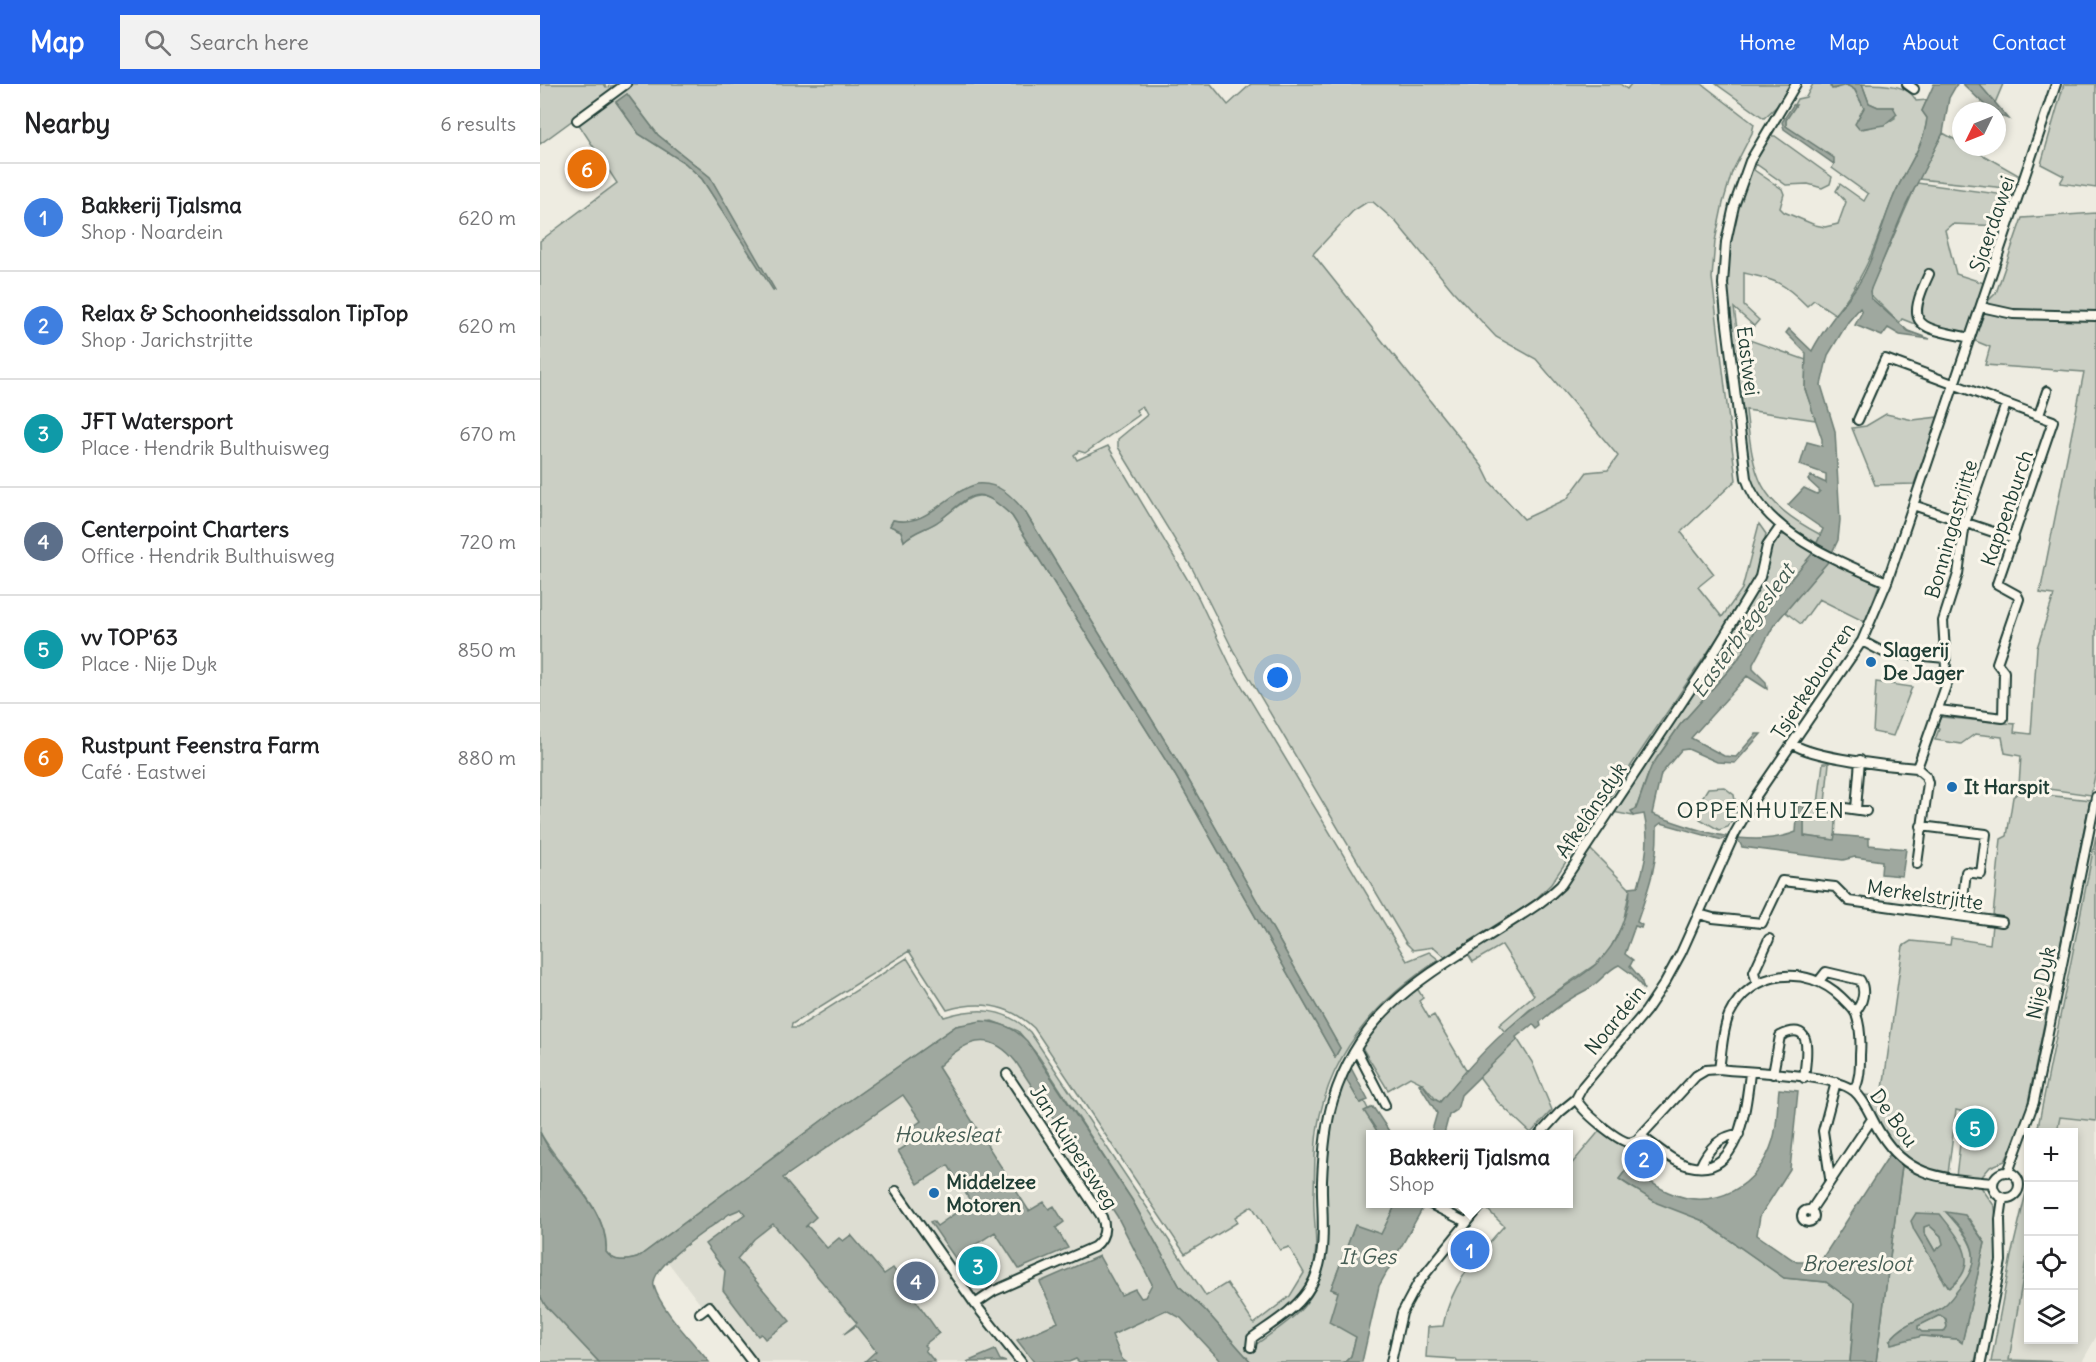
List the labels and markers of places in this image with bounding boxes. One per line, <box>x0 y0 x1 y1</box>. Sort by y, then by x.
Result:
pin: 6 <box>568 146 606 191</box>
place label: Slagerij De Jager <box>1883 637 1965 685</box>
marker: Slagerij De Jager <box>1864 655 1878 669</box>
place label: It Harspit <box>1964 774 2050 799</box>
marker: It Harspit <box>1945 780 1959 794</box>
pin: 5 <box>1956 1106 1994 1150</box>
pin: 2 <box>1624 1136 1664 1182</box>
place label: Middelzee Motoren <box>946 1169 1036 1217</box>
marker: Middelzee Motoren <box>927 1186 941 1200</box>
pin: 1 <box>1450 1228 1490 1272</box>
pin: 3 <box>958 1244 998 1288</box>
pin: 4 <box>896 1258 935 1304</box>

